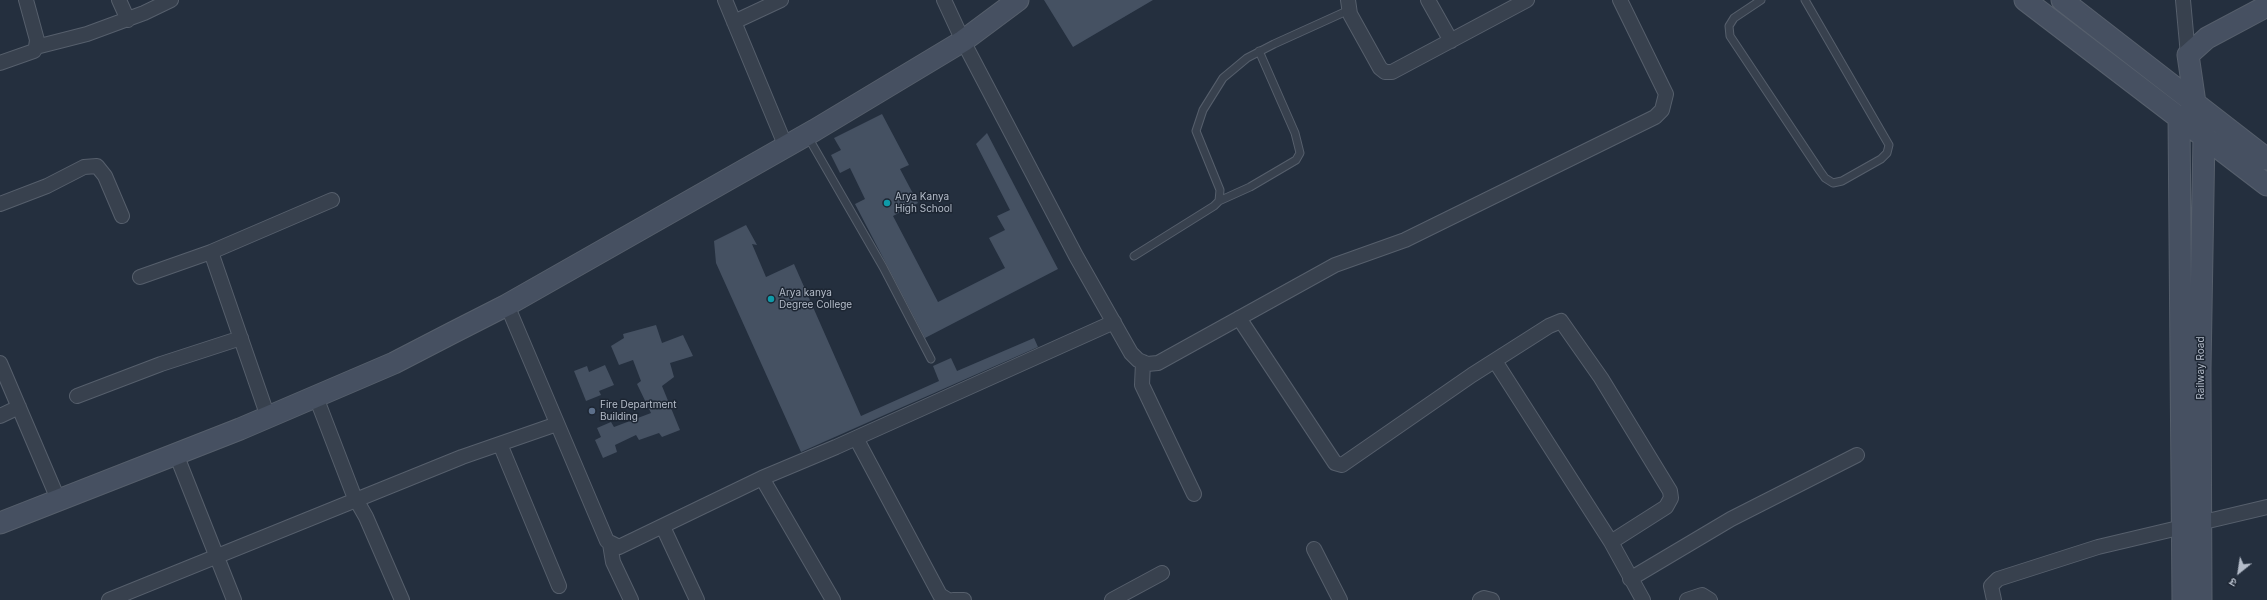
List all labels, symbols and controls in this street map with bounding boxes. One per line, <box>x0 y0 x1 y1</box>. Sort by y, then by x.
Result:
place label: Arya Kanya High School <box>895 191 952 214</box>
marker: Arya Kanya High School <box>882 198 892 208</box>
place label: Arya kanya Degree College <box>779 287 852 310</box>
marker: Arya kanya Degree College <box>766 294 776 304</box>
street label: Railway Road <box>2195 336 2207 400</box>
place label: Fire Department Building <box>600 399 676 422</box>
marker: Fire Department Building <box>587 406 597 416</box>
north arrow <box>2219 552 2259 592</box>
text: उ <box>2227 575 2239 590</box>

